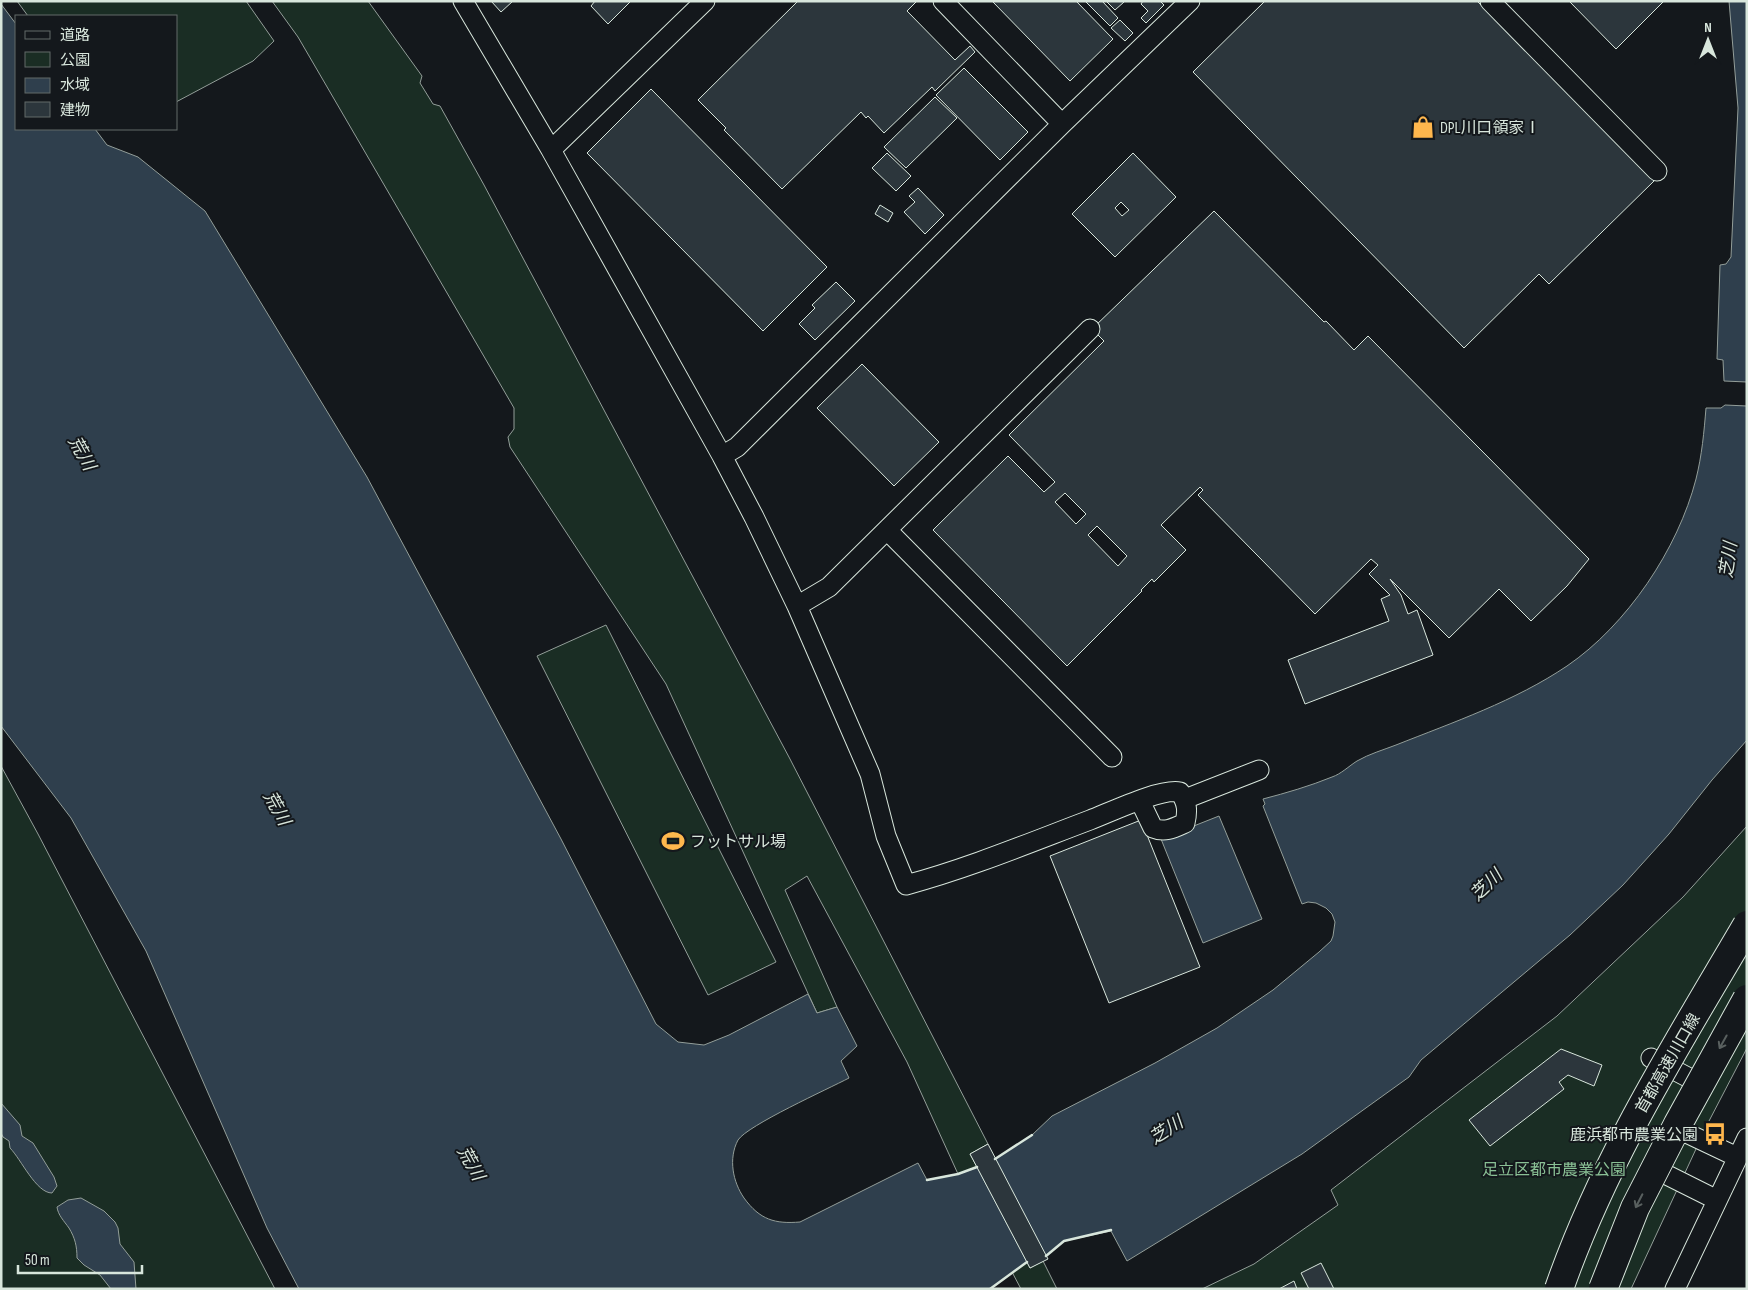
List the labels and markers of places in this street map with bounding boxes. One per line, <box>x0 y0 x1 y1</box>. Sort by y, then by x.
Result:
shop icon: DPL川口領家Ⅰ <box>1410 114 1436 140</box>
place label: DPL川口領家Ⅰ <box>1440 119 1541 138</box>
sports icon: フットサル場 <box>660 828 686 854</box>
place label: フットサル場 <box>690 833 786 852</box>
bus stop icon: 鹿浜都市農業公園 <box>1702 1121 1728 1147</box>
place label: 鹿浜都市農業公園 <box>1570 1126 1698 1145</box>

